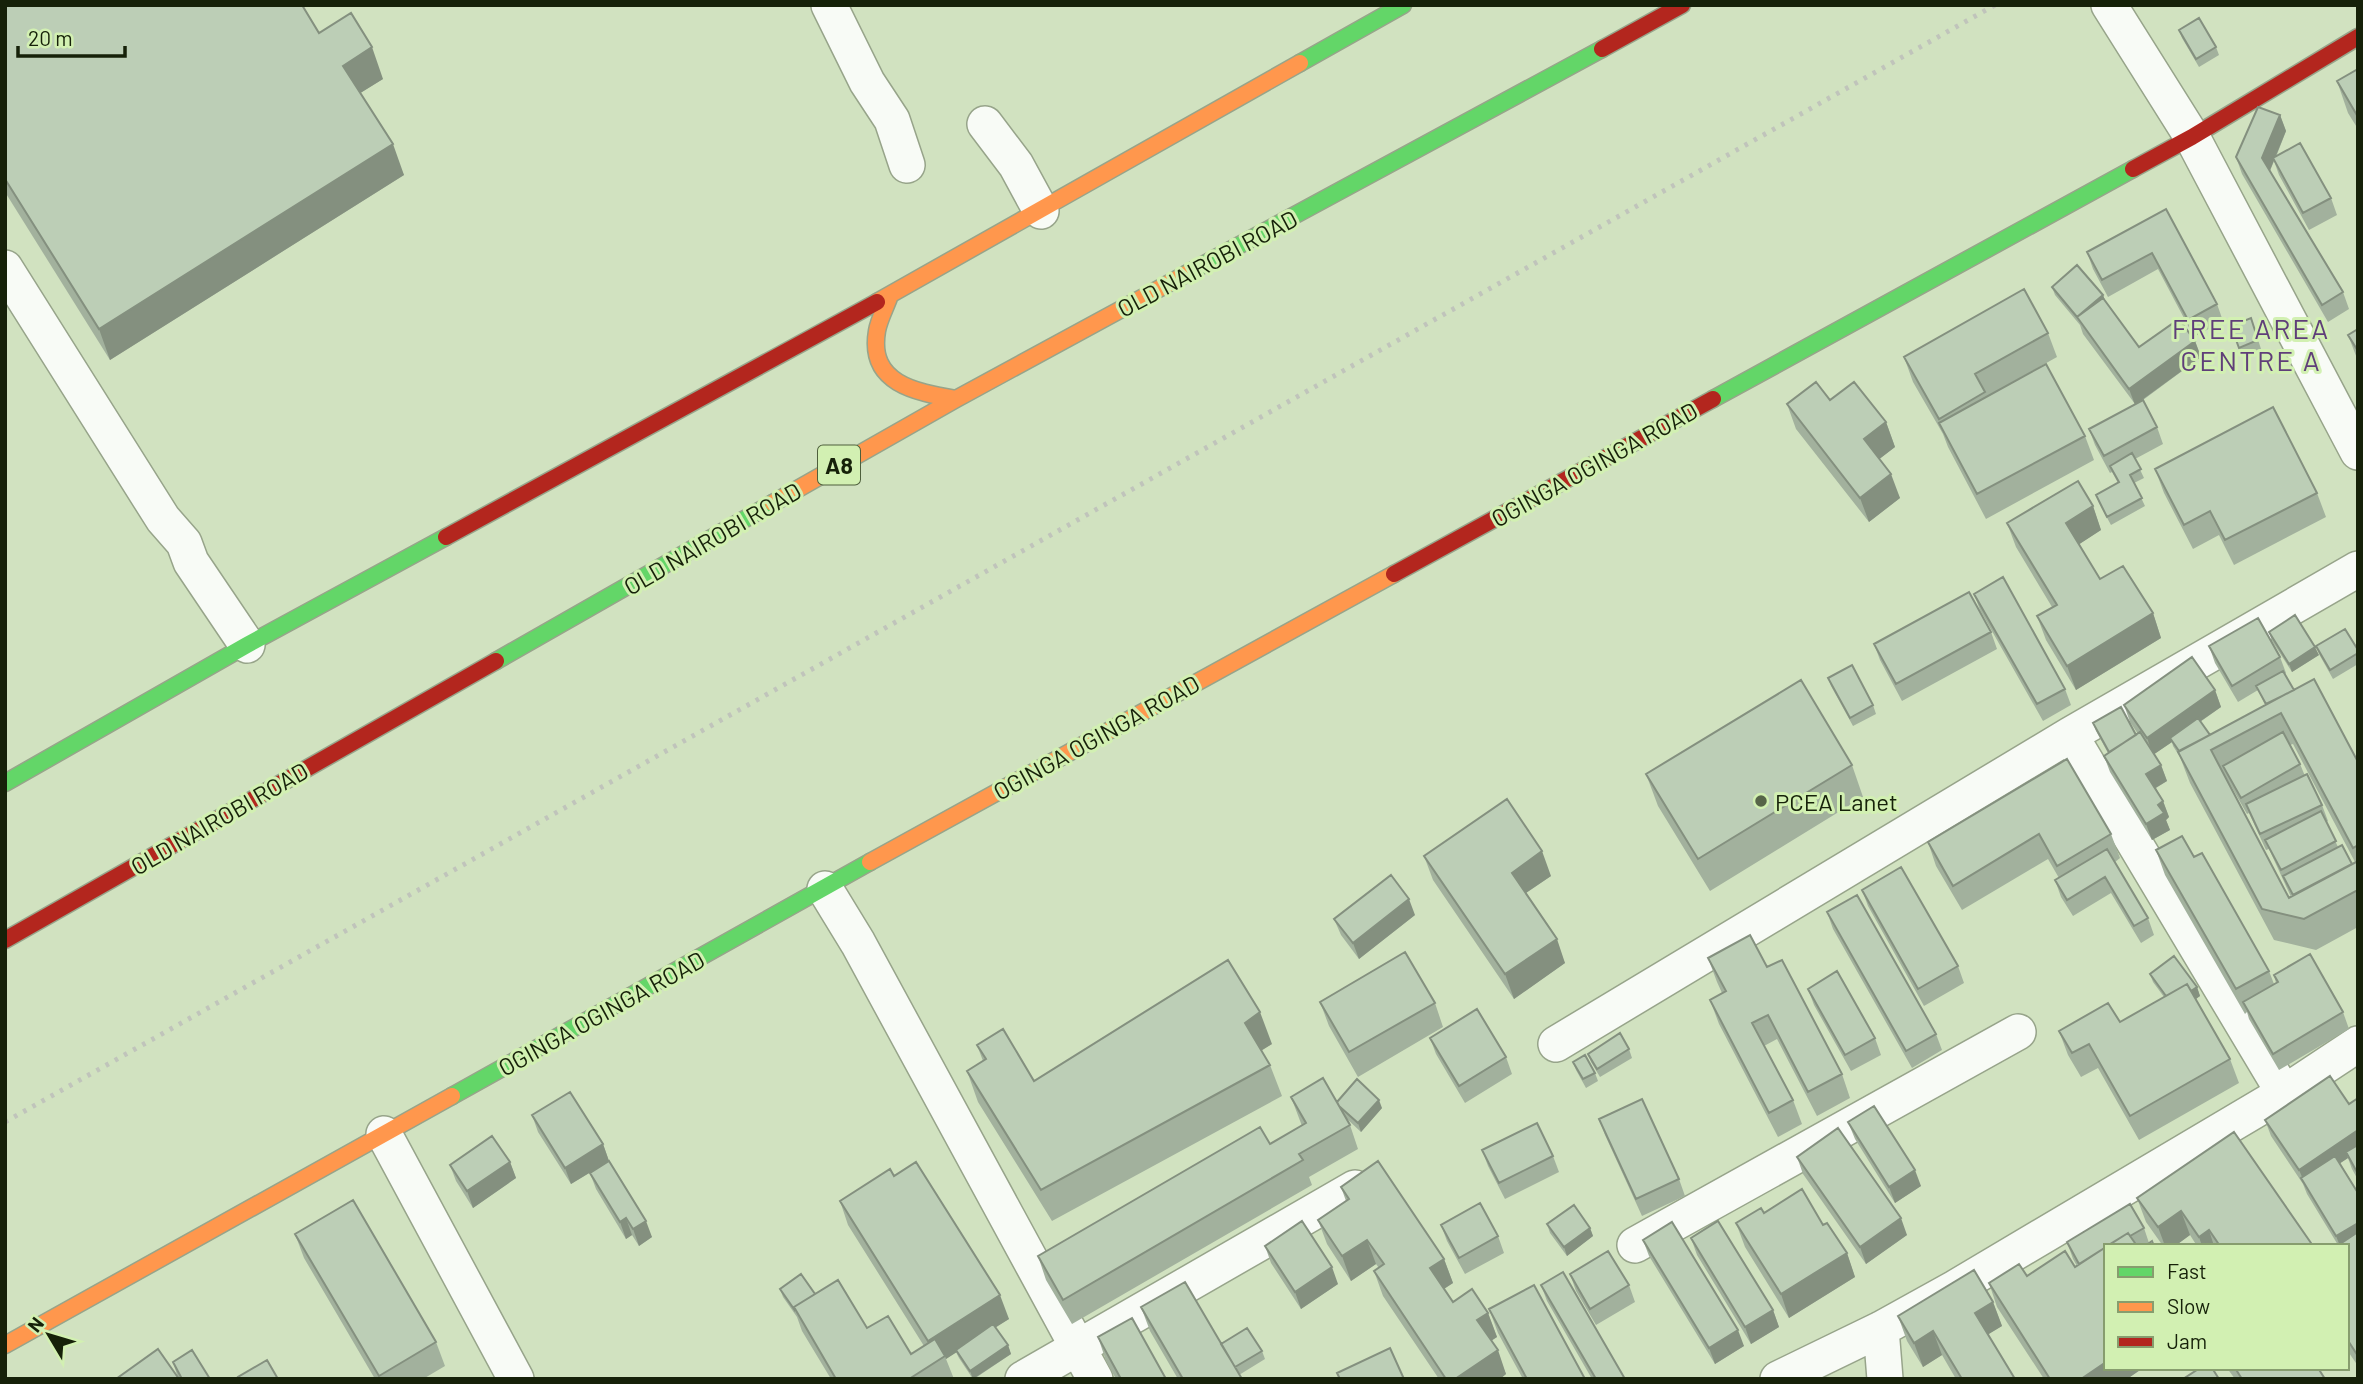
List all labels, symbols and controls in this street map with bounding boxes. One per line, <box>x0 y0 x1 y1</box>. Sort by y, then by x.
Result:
scale bar <box>18 14 124 58</box>
text: 20 m <box>28 25 73 50</box>
street label: OLD NAIROBI ROAD <box>1112 203 1302 323</box>
district label: FREE AREA CENTRE A <box>2172 311 2330 377</box>
street label: OGINGA OGINGA ROAD <box>1486 395 1702 533</box>
road number: A8 <box>818 446 860 485</box>
street label: OLD NAIROBI ROAD <box>618 475 806 601</box>
street label: OGINGA OGINGA ROAD <box>988 668 1204 806</box>
street label: OLD NAIROBI ROAD <box>125 755 313 881</box>
place label: PCEA Lanet <box>1775 787 1898 816</box>
marker: PCEA Lanet <box>1753 793 1769 809</box>
street label: OGINGA OGINGA ROAD <box>493 944 709 1082</box>
legend <box>2104 1244 2349 1370</box>
text: Fast <box>2167 1258 2207 1283</box>
text: Slow <box>2167 1293 2210 1318</box>
north arrow <box>14 1300 84 1370</box>
text: N <box>22 1312 48 1336</box>
text: Jam <box>2167 1328 2207 1353</box>

